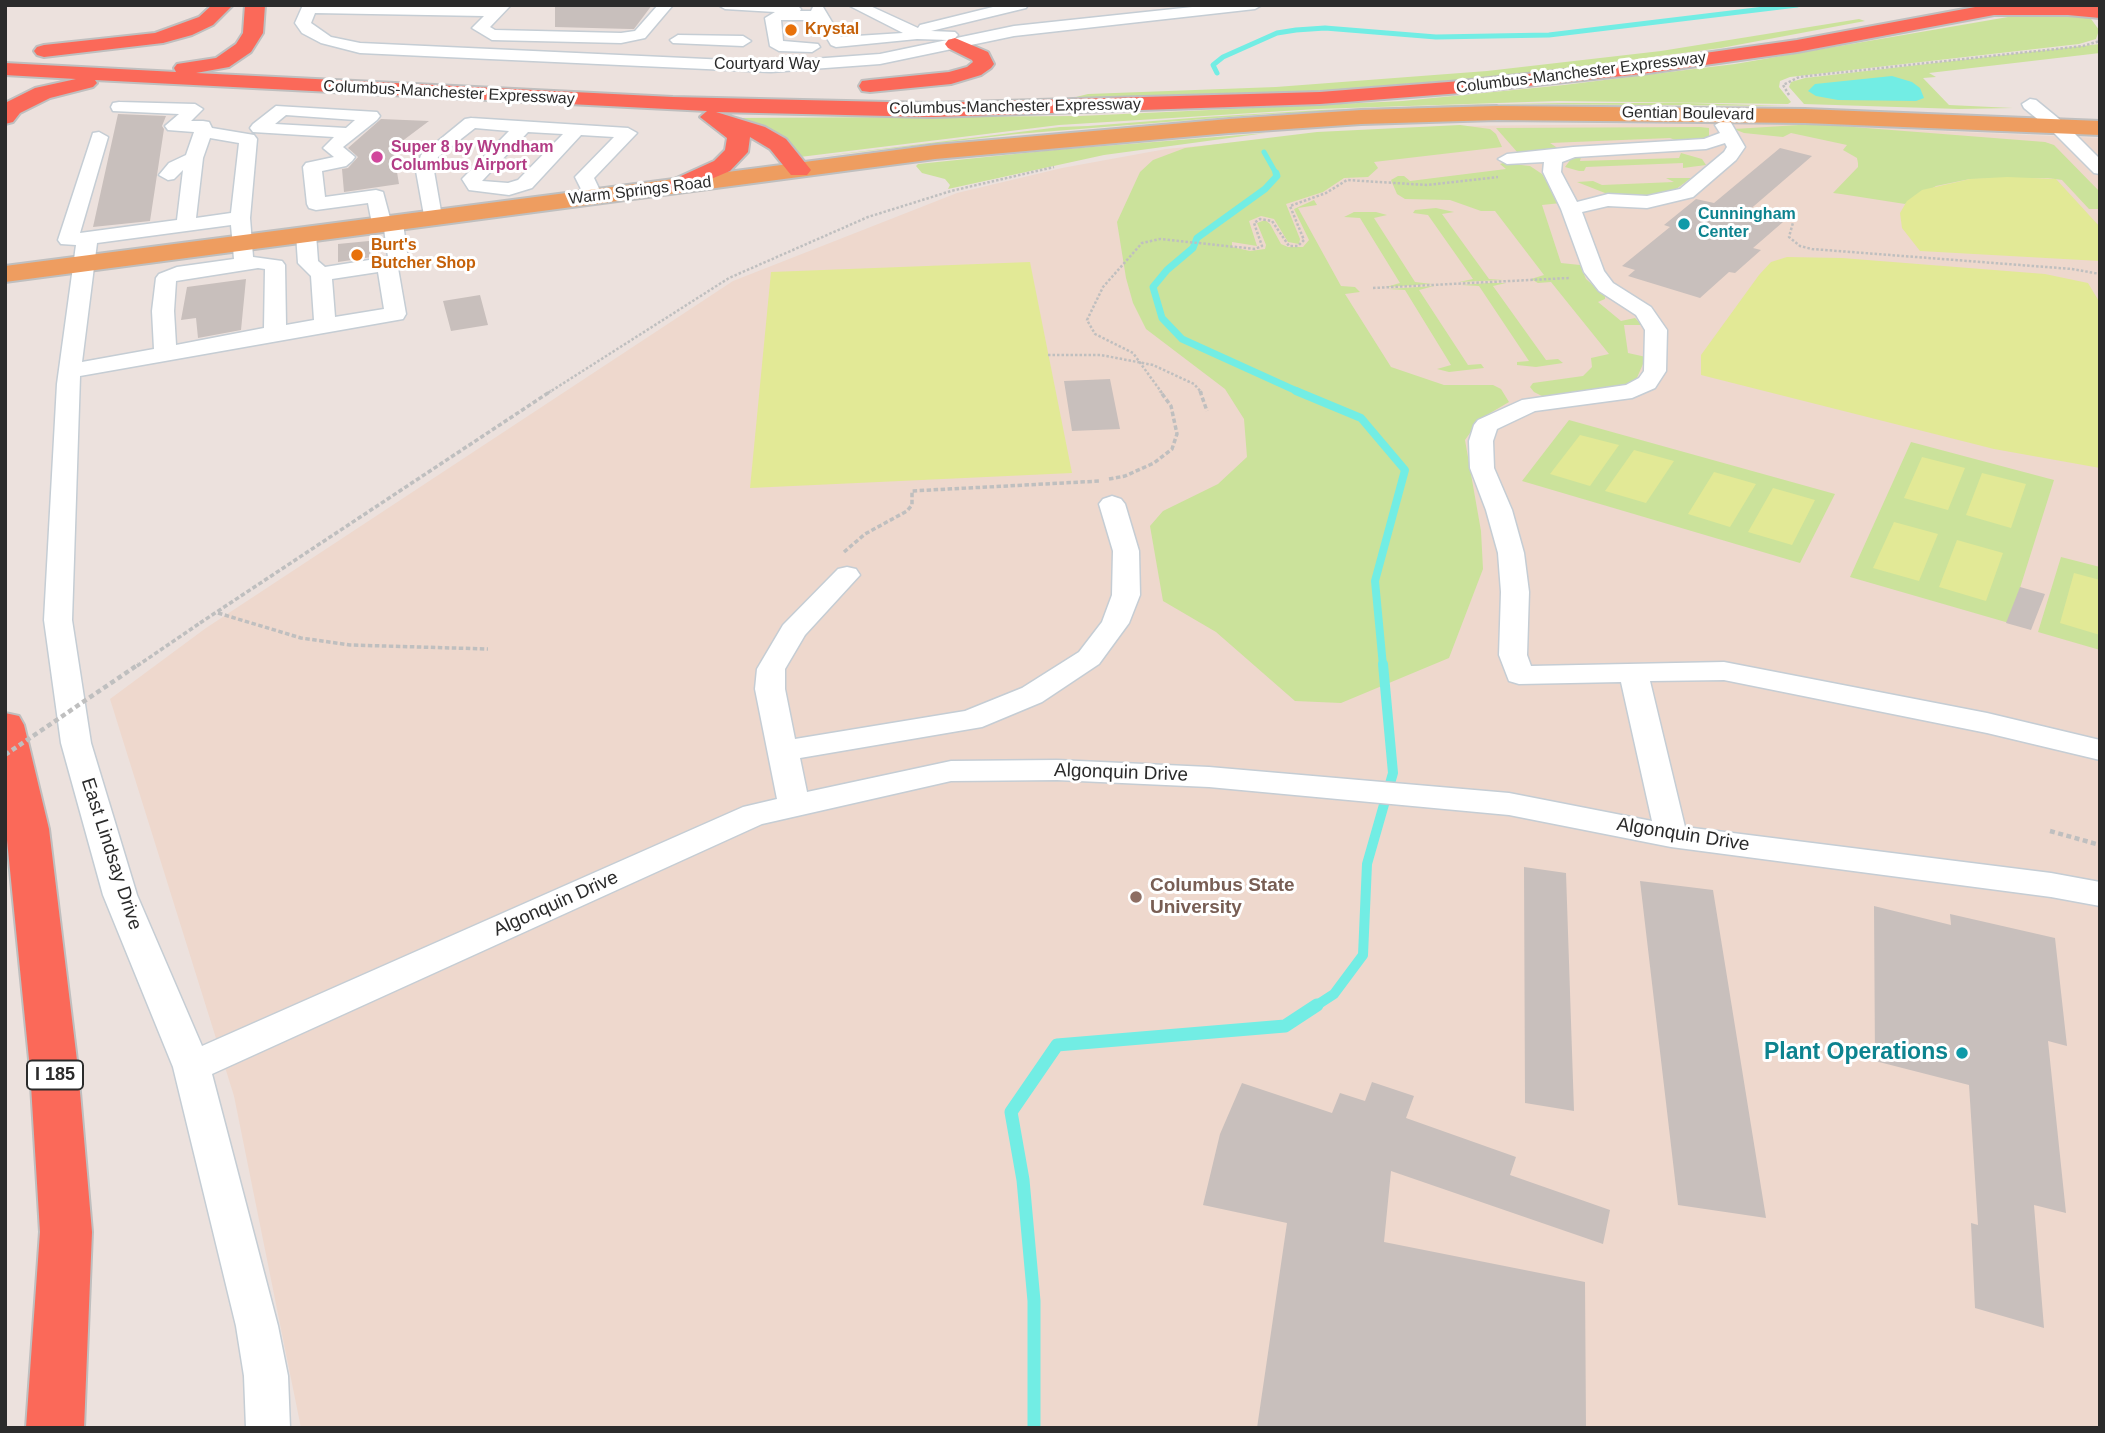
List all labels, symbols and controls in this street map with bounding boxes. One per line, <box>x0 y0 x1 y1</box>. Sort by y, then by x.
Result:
place label: Krystal <box>805 20 859 40</box>
marker: Krystal <box>783 22 799 38</box>
street label: Columbus-Manchester Expressway <box>1455 48 1707 98</box>
street label: Courtyard Way <box>714 55 820 75</box>
street label: Columbus-Manchester Expressway <box>323 77 575 109</box>
street label: Columbus-Manchester Expressway <box>889 95 1141 119</box>
street label: Gentian Boulevard <box>1622 103 1754 125</box>
place label: Super 8 by Wyndham Columbus Airport <box>391 138 553 176</box>
marker: Super 8 by Wyndham Columbus Airport <box>369 149 385 165</box>
street label: Warm Springs Road <box>568 173 712 209</box>
place label: Cunningham Center <box>1698 205 1796 243</box>
marker: Cunningham Center <box>1676 216 1692 232</box>
place label: Burt's Butcher Shop <box>371 236 476 274</box>
marker: Burt's Butcher Shop <box>349 247 365 263</box>
street label: Algonquin Drive <box>1054 759 1188 787</box>
street label: East Lindsay Drive <box>76 775 146 933</box>
street label: Algonquin Drive <box>1615 813 1751 857</box>
street label: Algonquin Drive <box>490 866 622 942</box>
place label: Columbus State University <box>1150 875 1295 919</box>
marker: Columbus State University <box>1128 889 1144 905</box>
place label: Plant Operations <box>1764 1039 1948 1067</box>
marker: Plant Operations <box>1954 1045 1970 1061</box>
road number: I 185 <box>27 1060 83 1090</box>

